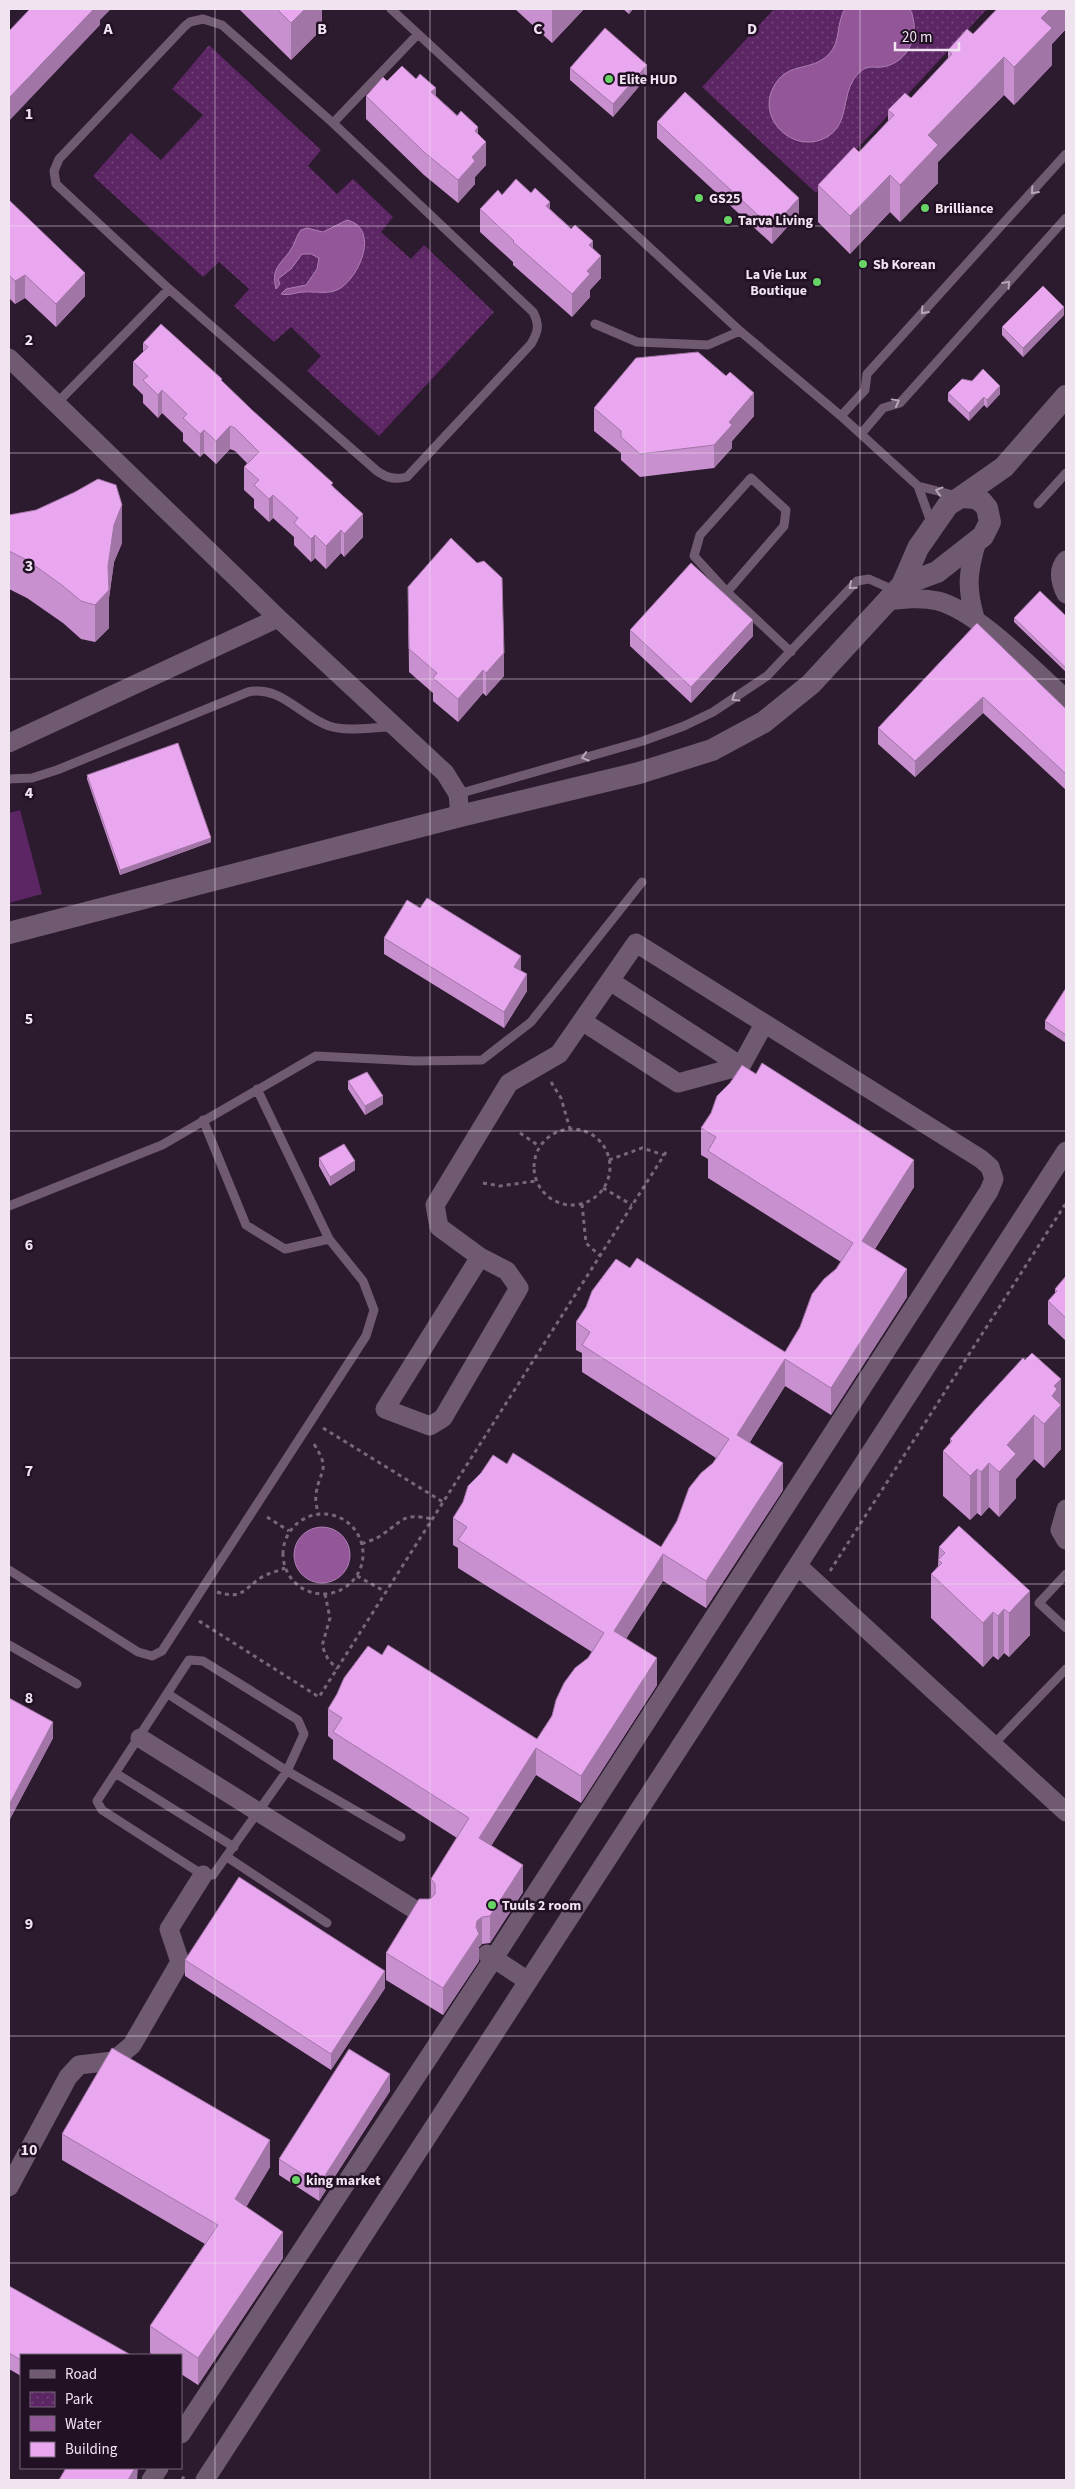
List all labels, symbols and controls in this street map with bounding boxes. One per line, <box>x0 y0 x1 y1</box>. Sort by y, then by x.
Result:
text: A <box>102 18 113 40</box>
text: B <box>317 18 327 40</box>
text: C <box>533 18 543 40</box>
text: D <box>747 18 757 40</box>
scale bar <box>895 20 959 52</box>
text: 20 m <box>902 27 932 48</box>
place label: Elite HUD <box>619 70 677 90</box>
marker: Elite HUD <box>603 73 615 85</box>
text: 1 <box>25 103 33 125</box>
one-way arrow <box>1030 185 1039 194</box>
place label: GS25 <box>709 189 741 209</box>
marker: GS25 <box>693 192 705 204</box>
place label: Brilliance <box>935 199 994 219</box>
marker: Brilliance <box>919 202 931 214</box>
place label: Tarva Living <box>738 211 813 231</box>
marker: Tarva Living <box>722 214 734 226</box>
place label: Sb Korean <box>873 255 936 275</box>
marker: Sb Korean <box>857 258 869 270</box>
place label: La Vie Lux Boutique <box>746 265 807 301</box>
marker: La Vie Lux Boutique <box>811 276 823 288</box>
one-way arrow <box>1001 281 1010 290</box>
one-way arrow <box>921 305 930 314</box>
text: 2 <box>25 329 33 351</box>
one-way arrow <box>891 398 900 408</box>
one-way arrow <box>935 486 944 497</box>
text: 3 <box>25 555 33 577</box>
one-way arrow <box>849 581 858 590</box>
one-way arrow <box>732 692 741 701</box>
one-way arrow <box>581 752 589 762</box>
text: 4 <box>25 782 34 804</box>
text: 5 <box>25 1008 33 1030</box>
text: 6 <box>25 1234 33 1256</box>
text: 7 <box>25 1460 33 1482</box>
text: 8 <box>25 1687 33 1709</box>
place label: Tuuls 2 room <box>502 1896 581 1916</box>
marker: Tuuls 2 room <box>486 1899 498 1911</box>
text: 9 <box>25 1913 33 1935</box>
text: 10 <box>21 2139 37 2161</box>
place label: king market <box>306 2171 381 2191</box>
marker: king market <box>290 2174 302 2186</box>
legend <box>20 2354 182 2469</box>
text: Road <box>65 2364 97 2385</box>
text: Park <box>65 2389 94 2410</box>
text: Water <box>65 2414 102 2435</box>
text: Building <box>65 2439 118 2460</box>

